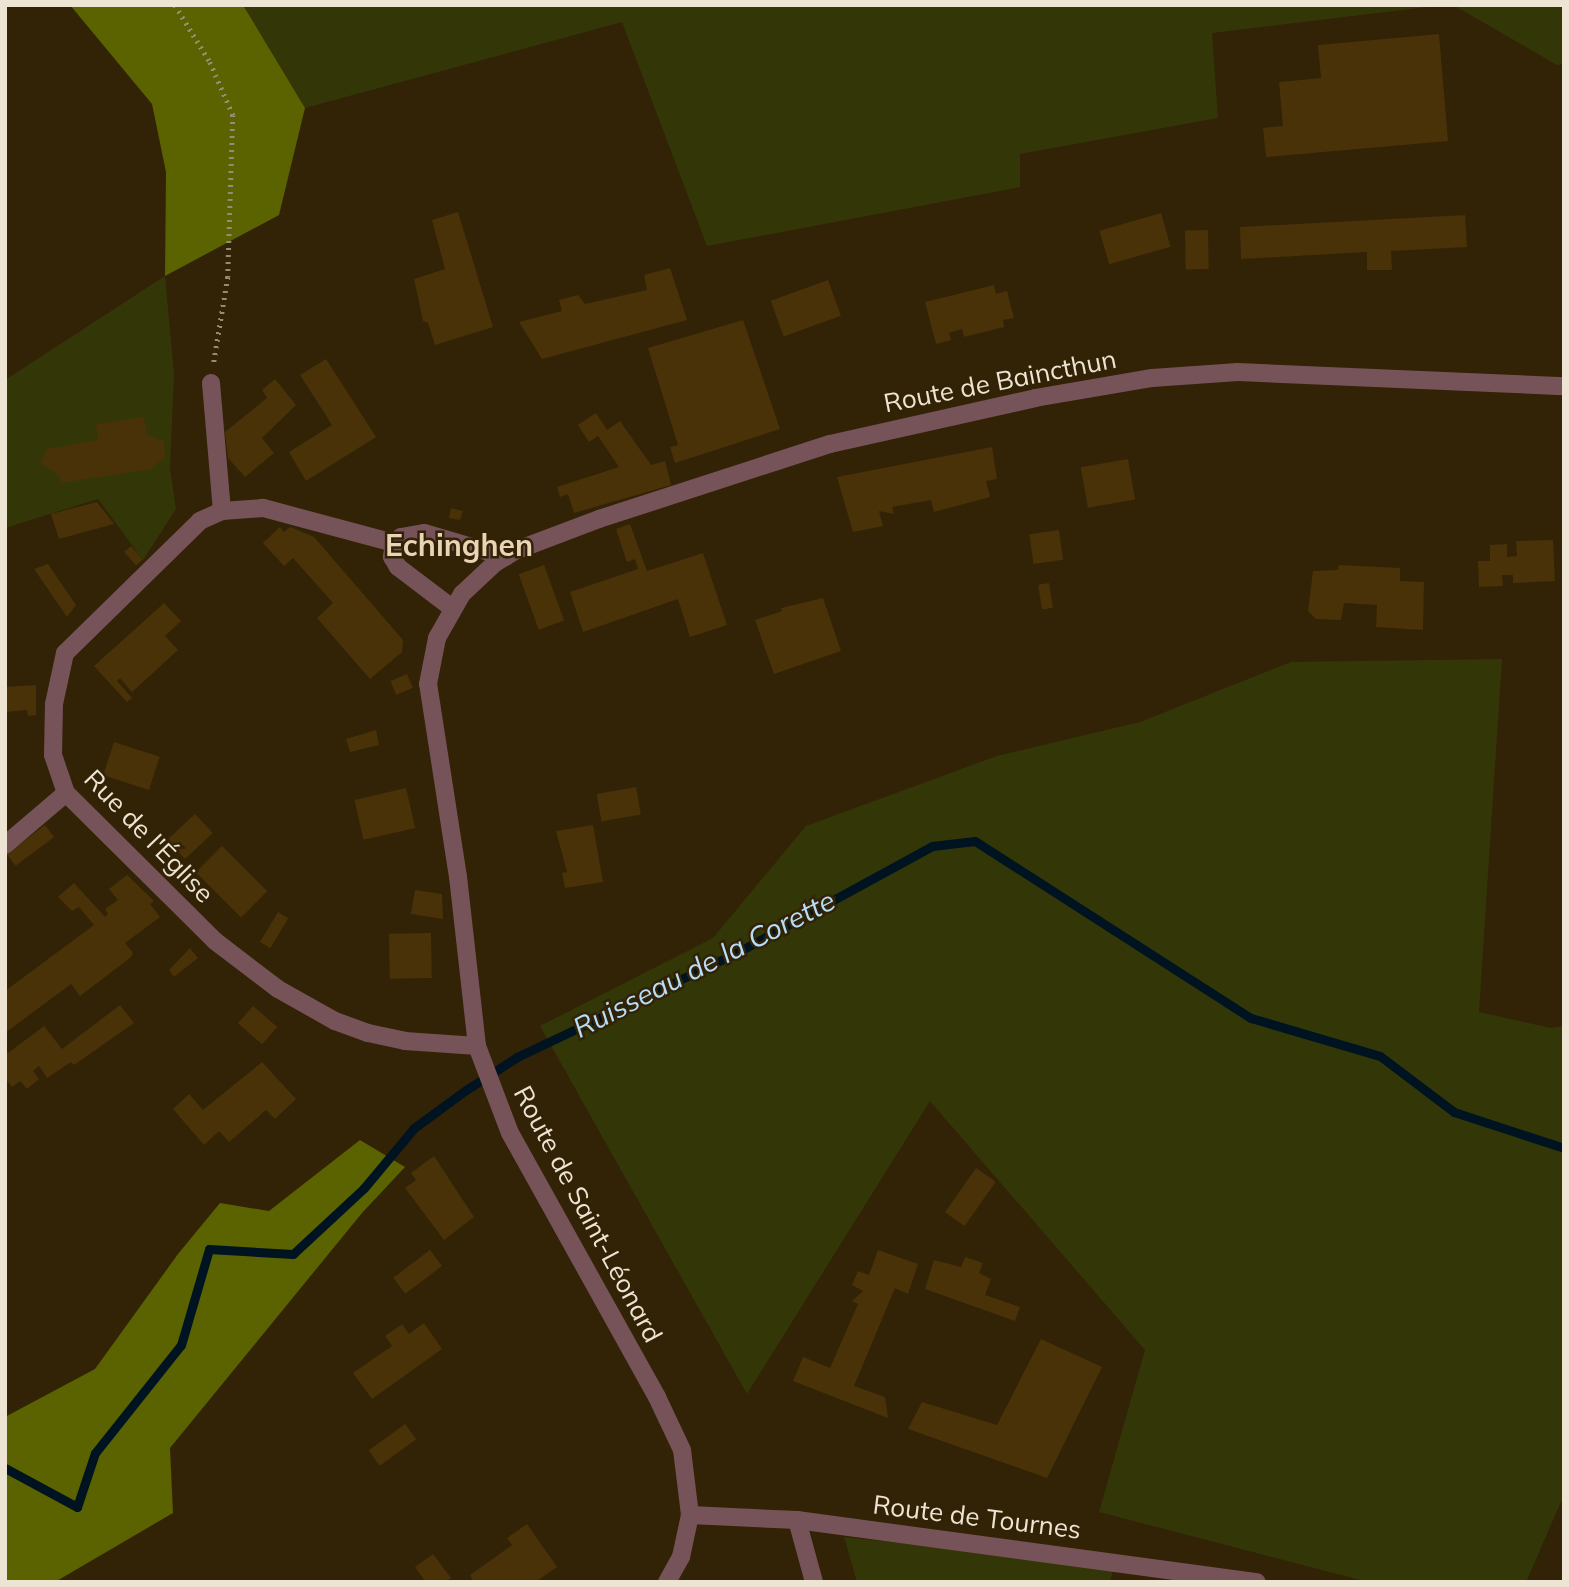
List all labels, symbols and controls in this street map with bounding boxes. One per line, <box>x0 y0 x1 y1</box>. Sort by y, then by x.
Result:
street label: Route de Baincthun <box>881 343 1119 419</box>
district label: Echinghen <box>385 527 533 563</box>
street label: Rue de l'Église <box>78 763 220 909</box>
water label: Ruisseau de la Corette <box>568 883 840 1045</box>
street label: Route de Saint-Léonard <box>507 1080 669 1348</box>
street label: Route de Tournes <box>871 1489 1083 1545</box>

